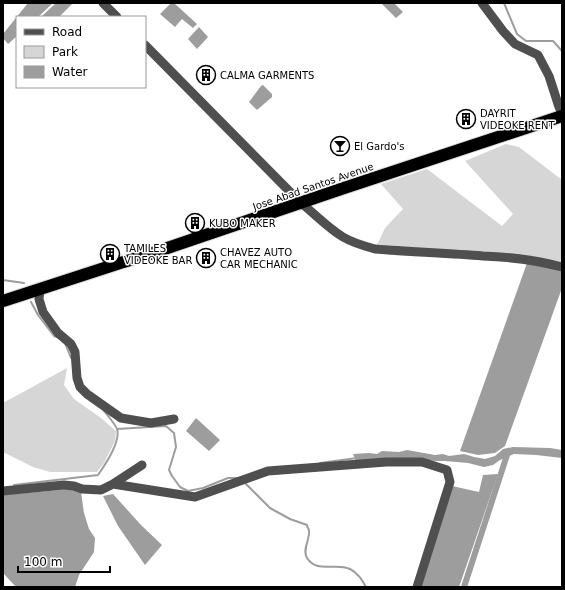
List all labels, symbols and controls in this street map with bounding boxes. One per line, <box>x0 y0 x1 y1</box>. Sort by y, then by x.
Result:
legend <box>16 16 146 88</box>
text: Road <box>52 25 82 39</box>
text: Park <box>52 45 78 59</box>
building icon: CALMA GARMENTS <box>195 64 217 86</box>
text: Water <box>52 65 88 79</box>
place label: CALMA GARMENTS <box>220 70 314 81</box>
building icon: DAYRIT VIDEOKE RENT <box>455 108 477 130</box>
place label: DAYRIT VIDEOKE RENT <box>480 108 555 131</box>
bar icon: El Gardo's <box>329 135 351 157</box>
place label: El Gardo's <box>354 141 405 152</box>
street label: Jose Abad Santos Avenue <box>250 161 375 213</box>
building icon: KUBO MAKER <box>184 212 206 234</box>
place label: KUBO MAKER <box>209 218 276 229</box>
building icon: TAMILES VIDEOKE BAR <box>99 243 121 265</box>
place label: TAMILES VIDEOKE BAR <box>123 243 192 266</box>
building icon: CHAVEZ AUTO CAR MECHANIC <box>195 247 217 269</box>
place label: CHAVEZ AUTO CAR MECHANIC <box>220 247 298 270</box>
scale bar <box>18 548 110 574</box>
text: 100 m <box>24 555 62 569</box>

